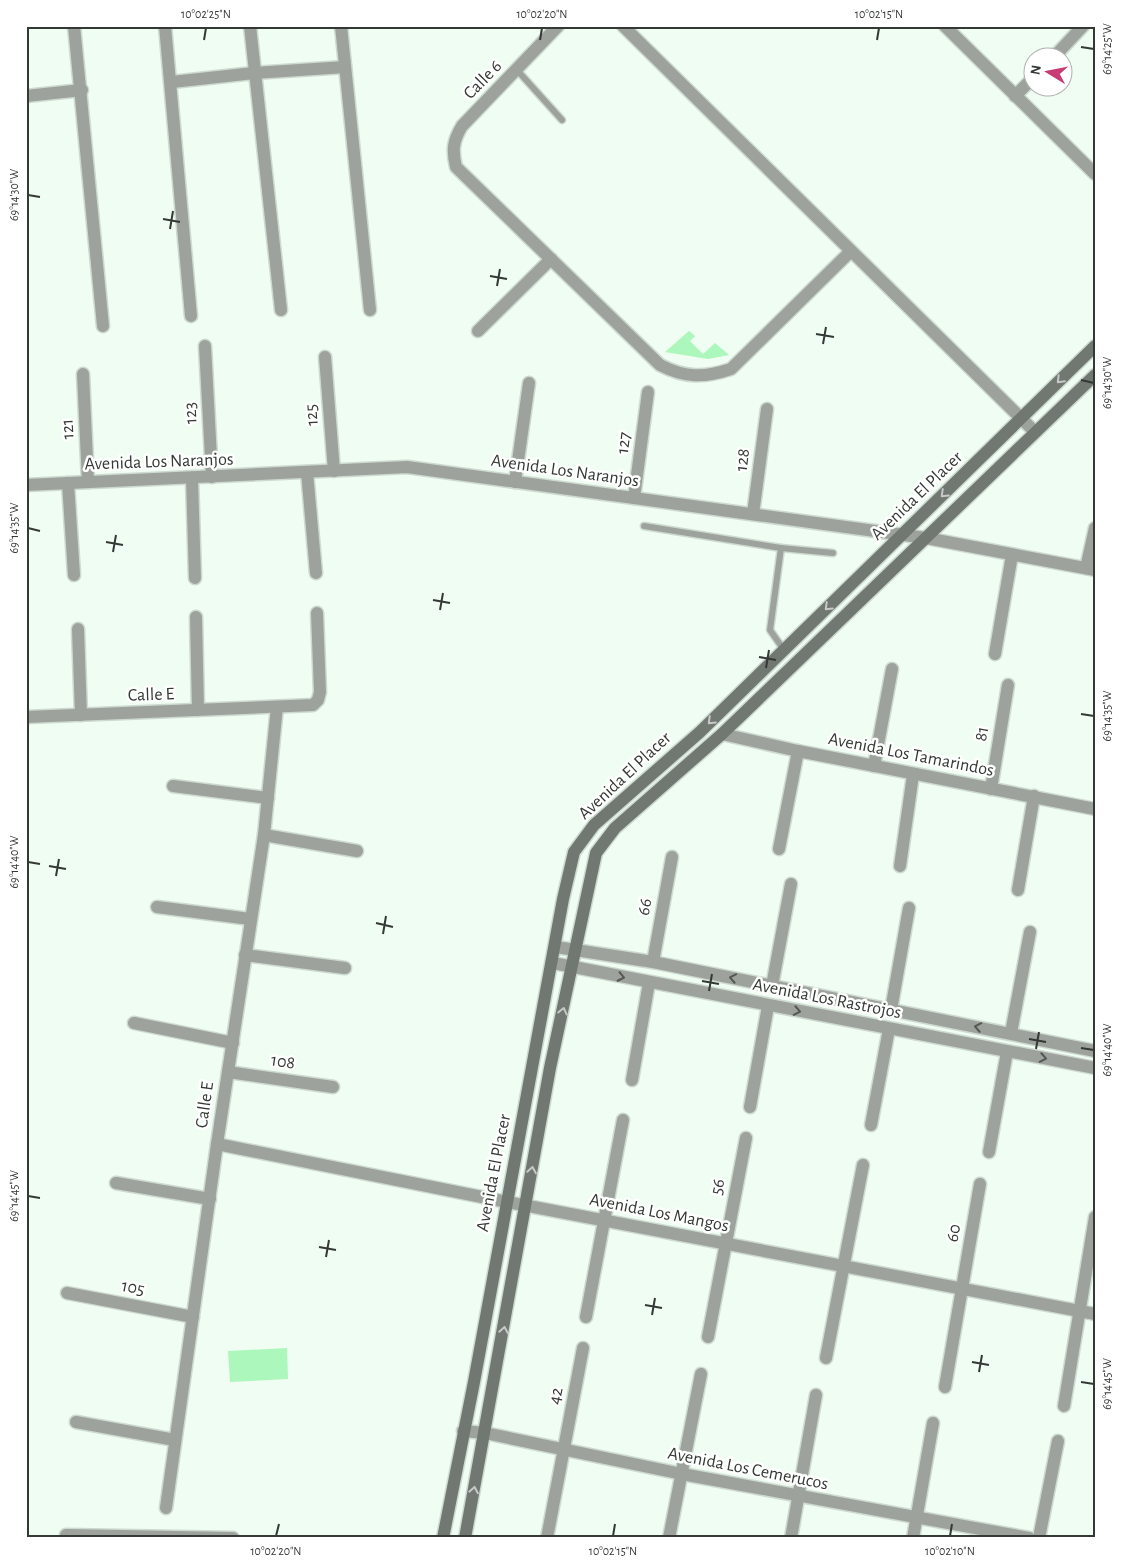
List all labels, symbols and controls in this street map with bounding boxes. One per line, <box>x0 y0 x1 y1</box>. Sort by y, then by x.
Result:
text: 10°02'25"N <box>181 8 231 20</box>
text: 10°02'20"N <box>516 8 568 20</box>
text: 10°02'15"N <box>855 8 903 20</box>
text: 69°14'25"W <box>1101 23 1113 75</box>
north arrow <box>1024 48 1074 98</box>
street label: Calle 6 <box>460 57 506 103</box>
text: N <box>1028 64 1044 76</box>
text: 69°14'30"W <box>8 169 20 221</box>
text: 69°14'30"W <box>1101 357 1113 409</box>
one-way arrow <box>1057 374 1066 383</box>
street label: 123 <box>181 402 201 424</box>
street label: 125 <box>302 403 322 427</box>
street label: 121 <box>58 418 78 440</box>
street label: 127 <box>614 431 634 455</box>
street label: 128 <box>733 448 753 472</box>
street label: Avenida El Placer <box>868 448 966 544</box>
street label: Avenida Los Naranjos <box>84 450 234 474</box>
street label: Avenida Los Naranjos <box>490 452 640 490</box>
one-way arrow <box>941 488 950 497</box>
text: 69°14'35"W <box>8 502 20 553</box>
one-way arrow <box>825 601 834 610</box>
street label: Calle E <box>127 685 175 705</box>
text: 69°14'35"W <box>1101 690 1113 741</box>
one-way arrow <box>708 715 717 724</box>
street label: 81 <box>972 725 992 743</box>
street label: Avenida El Placer <box>575 729 675 823</box>
street label: Avenida Los Tamarindos <box>827 730 995 780</box>
text: 69°14'40"W <box>8 835 20 889</box>
street label: 66 <box>635 897 655 917</box>
one-way arrow <box>616 971 625 982</box>
one-way arrow <box>729 973 738 984</box>
street label: Avenida Los Rastrojos <box>751 976 903 1022</box>
one-way arrow <box>557 1006 568 1015</box>
one-way arrow <box>793 1006 802 1016</box>
one-way arrow <box>974 1022 983 1032</box>
text: 69°14'40"W <box>1101 1023 1113 1077</box>
street label: 108 <box>270 1051 296 1073</box>
one-way arrow <box>1038 1053 1047 1063</box>
street label: Calle E <box>193 1080 217 1129</box>
street label: Avenida El Placer <box>474 1113 514 1233</box>
one-way arrow <box>526 1166 537 1174</box>
text: 69°14'45"W <box>8 1170 20 1222</box>
street label: 56 <box>708 1177 728 1197</box>
street label: Avenida Los Mangos <box>588 1191 730 1235</box>
street label: 60 <box>944 1223 964 1243</box>
street label: 105 <box>120 1277 146 1299</box>
one-way arrow <box>498 1326 508 1334</box>
text: 69°14'45"W <box>1101 1358 1113 1410</box>
street label: 42 <box>545 1386 567 1406</box>
street label: Avenida Los Cemerucos <box>666 1445 830 1493</box>
one-way arrow <box>468 1485 479 1494</box>
text: 10°02'20"N <box>250 1545 302 1557</box>
text: 10°02'15"N <box>589 1545 637 1557</box>
text: 10°02'10"N <box>925 1545 975 1557</box>

